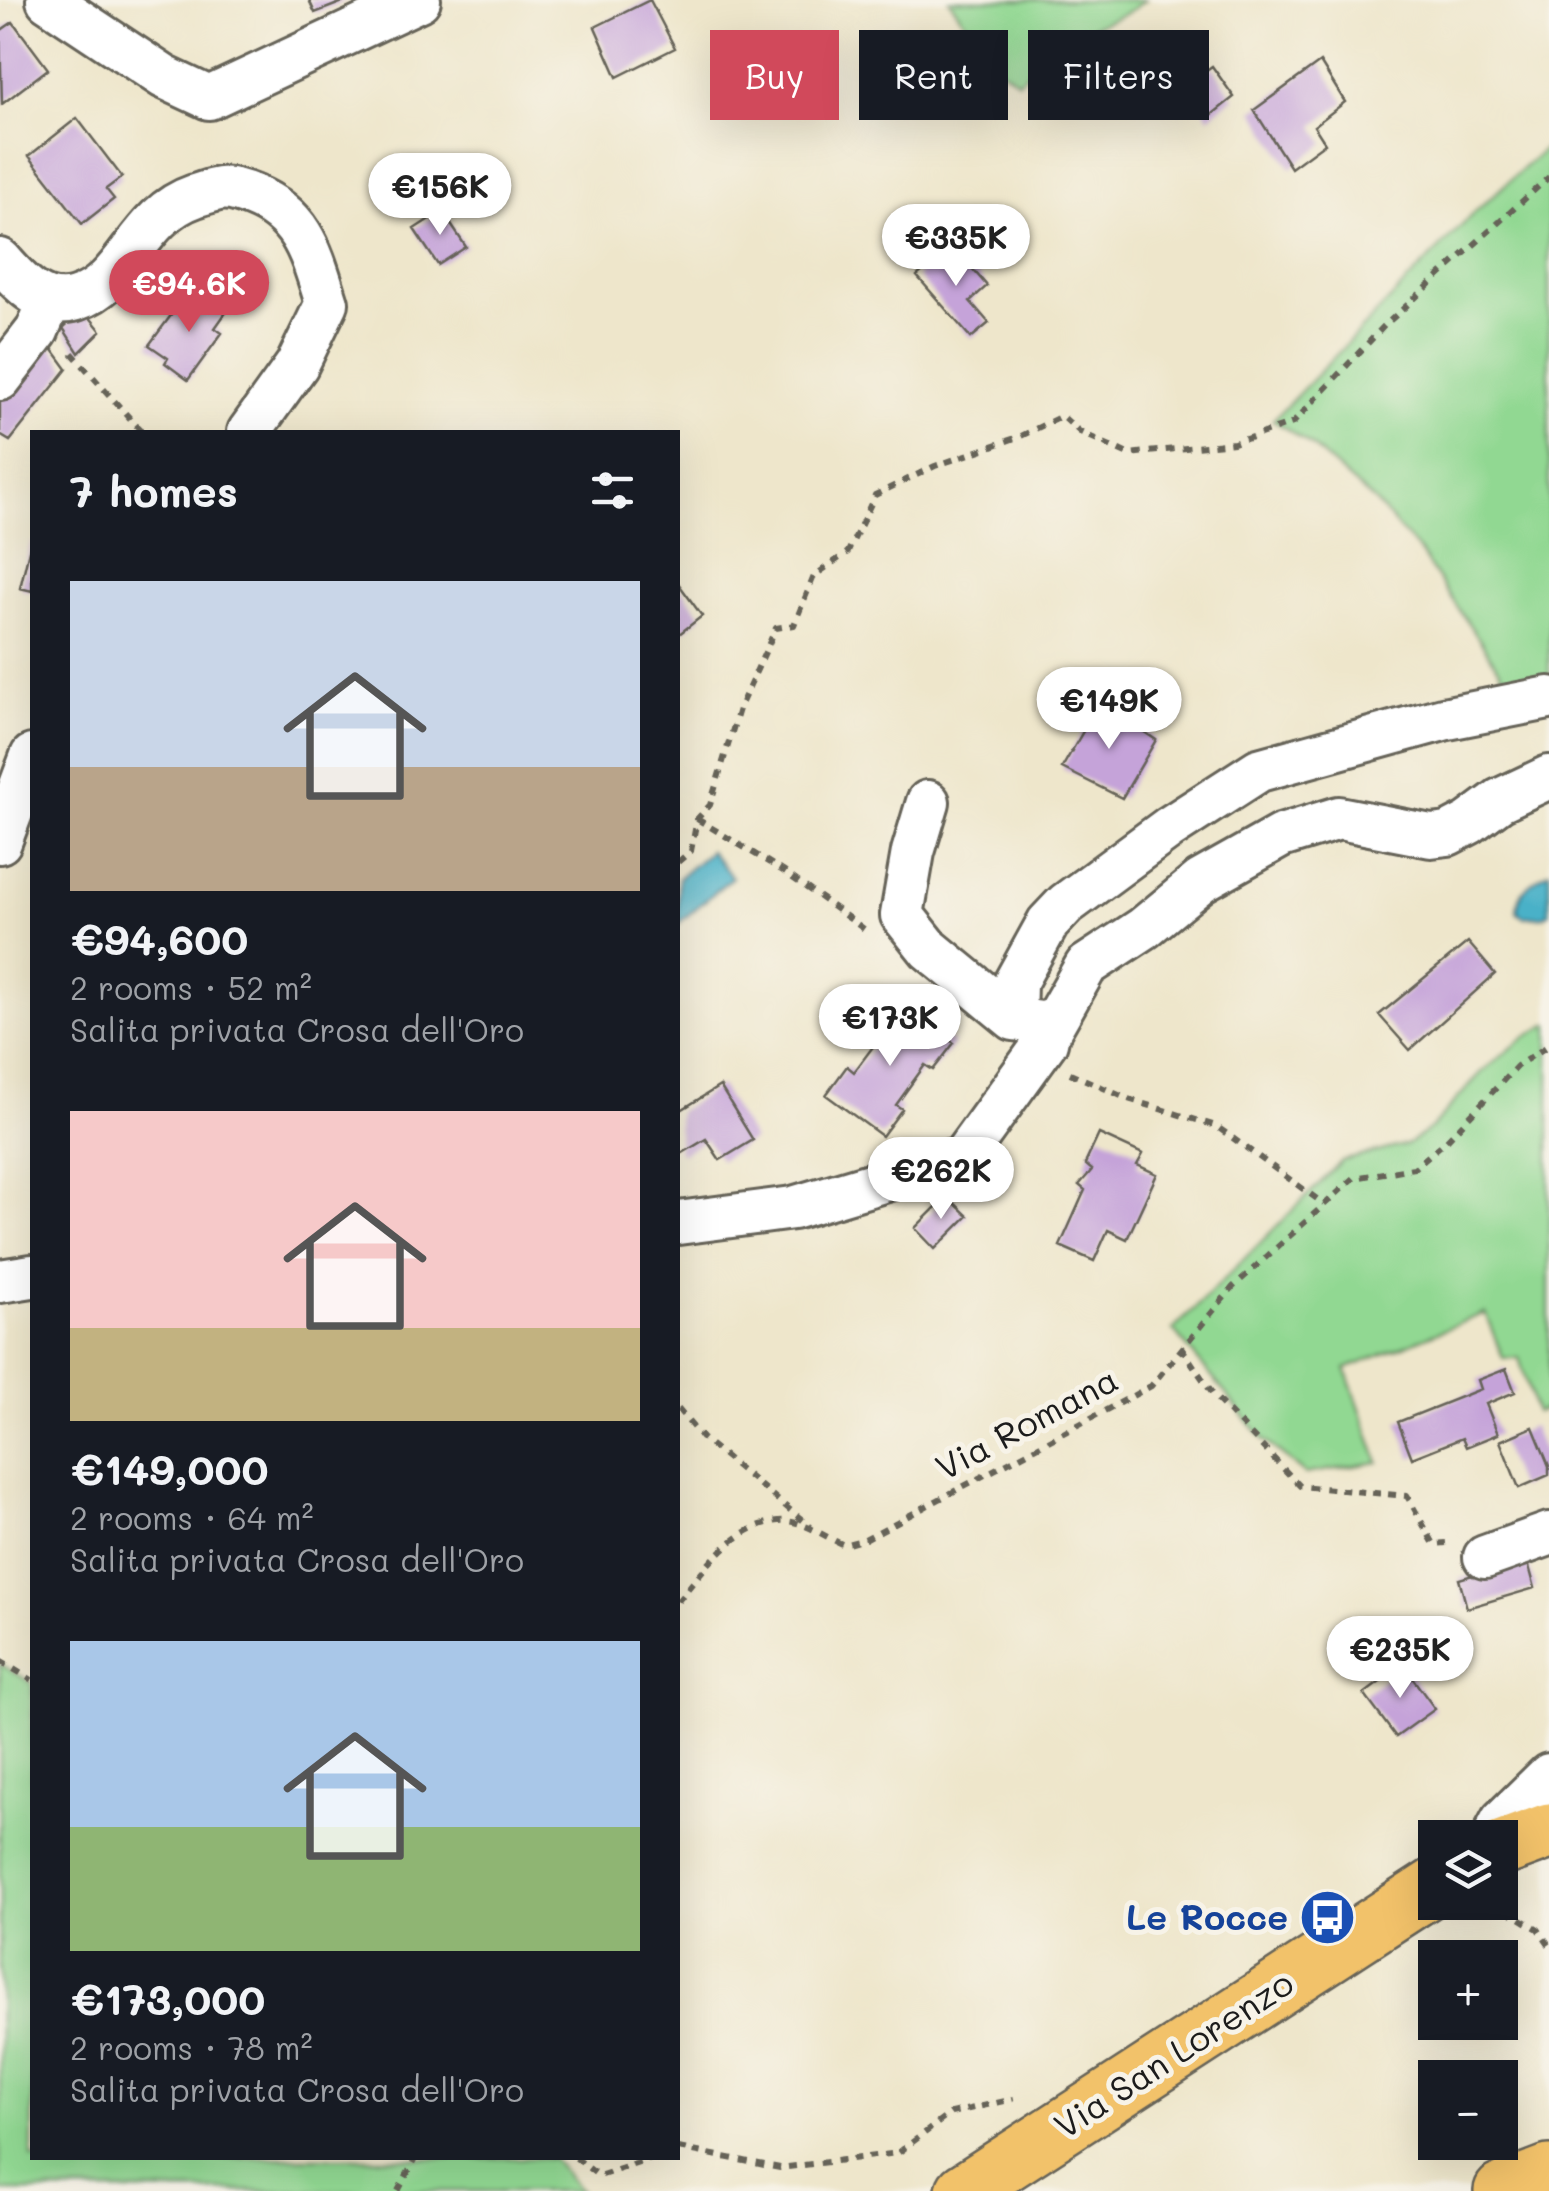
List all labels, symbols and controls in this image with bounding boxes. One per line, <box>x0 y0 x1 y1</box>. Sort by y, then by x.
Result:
chip: Buy <box>710 30 839 120</box>
chip: Rent <box>859 30 1008 120</box>
chip: Filters <box>1028 30 1209 120</box>
pin: €156K <box>370 153 510 238</box>
text: €156K <box>390 164 490 206</box>
pin: €335K <box>886 204 1026 289</box>
text: €335K <box>904 215 1008 257</box>
pin: €94.6K <box>108 250 270 335</box>
text: €94.6K <box>131 261 247 303</box>
text: 7 homes <box>70 463 238 518</box>
icon: filters <box>585 463 640 518</box>
icon: home <box>265 646 445 826</box>
pin: €149K <box>1039 667 1179 752</box>
text: €149K <box>1059 678 1159 720</box>
text: €94,600 <box>70 911 248 966</box>
text: 2 rooms · 52 m² <box>70 966 312 1008</box>
pin: €173K <box>820 984 960 1069</box>
text: €173K <box>841 995 939 1037</box>
text: Salita privata Crosa dell'Oro <box>70 1008 524 1050</box>
pin: €262K <box>871 1137 1011 1222</box>
text: €262K <box>890 1148 992 1190</box>
icon: home <box>265 1176 445 1356</box>
street label: Via Romana <box>927 1355 1125 1490</box>
text: €149,000 <box>70 1441 268 1496</box>
text: 2 rooms · 64 m² <box>70 1496 314 1538</box>
text: Salita privata Crosa dell'Oro <box>70 1538 524 1580</box>
pin: €235K <box>1330 1616 1470 1701</box>
text: €235K <box>1349 1627 1451 1669</box>
icon: home <box>265 1706 445 1886</box>
map controls <box>1418 1820 1518 2160</box>
button: layers <box>1418 1820 1518 1920</box>
bus stop icon: Le Rocce <box>1297 1888 1357 1948</box>
place label: Le Rocce <box>1126 1893 1288 1939</box>
button: + <box>1418 1940 1518 2040</box>
street label: Via San Lorenzo <box>1045 1959 1301 2148</box>
text: €173,000 <box>70 1971 265 2026</box>
text: 2 rooms · 78 m² <box>70 2026 313 2068</box>
button: − <box>1418 2060 1518 2160</box>
text: Salita privata Crosa dell'Oro <box>70 2068 524 2110</box>

